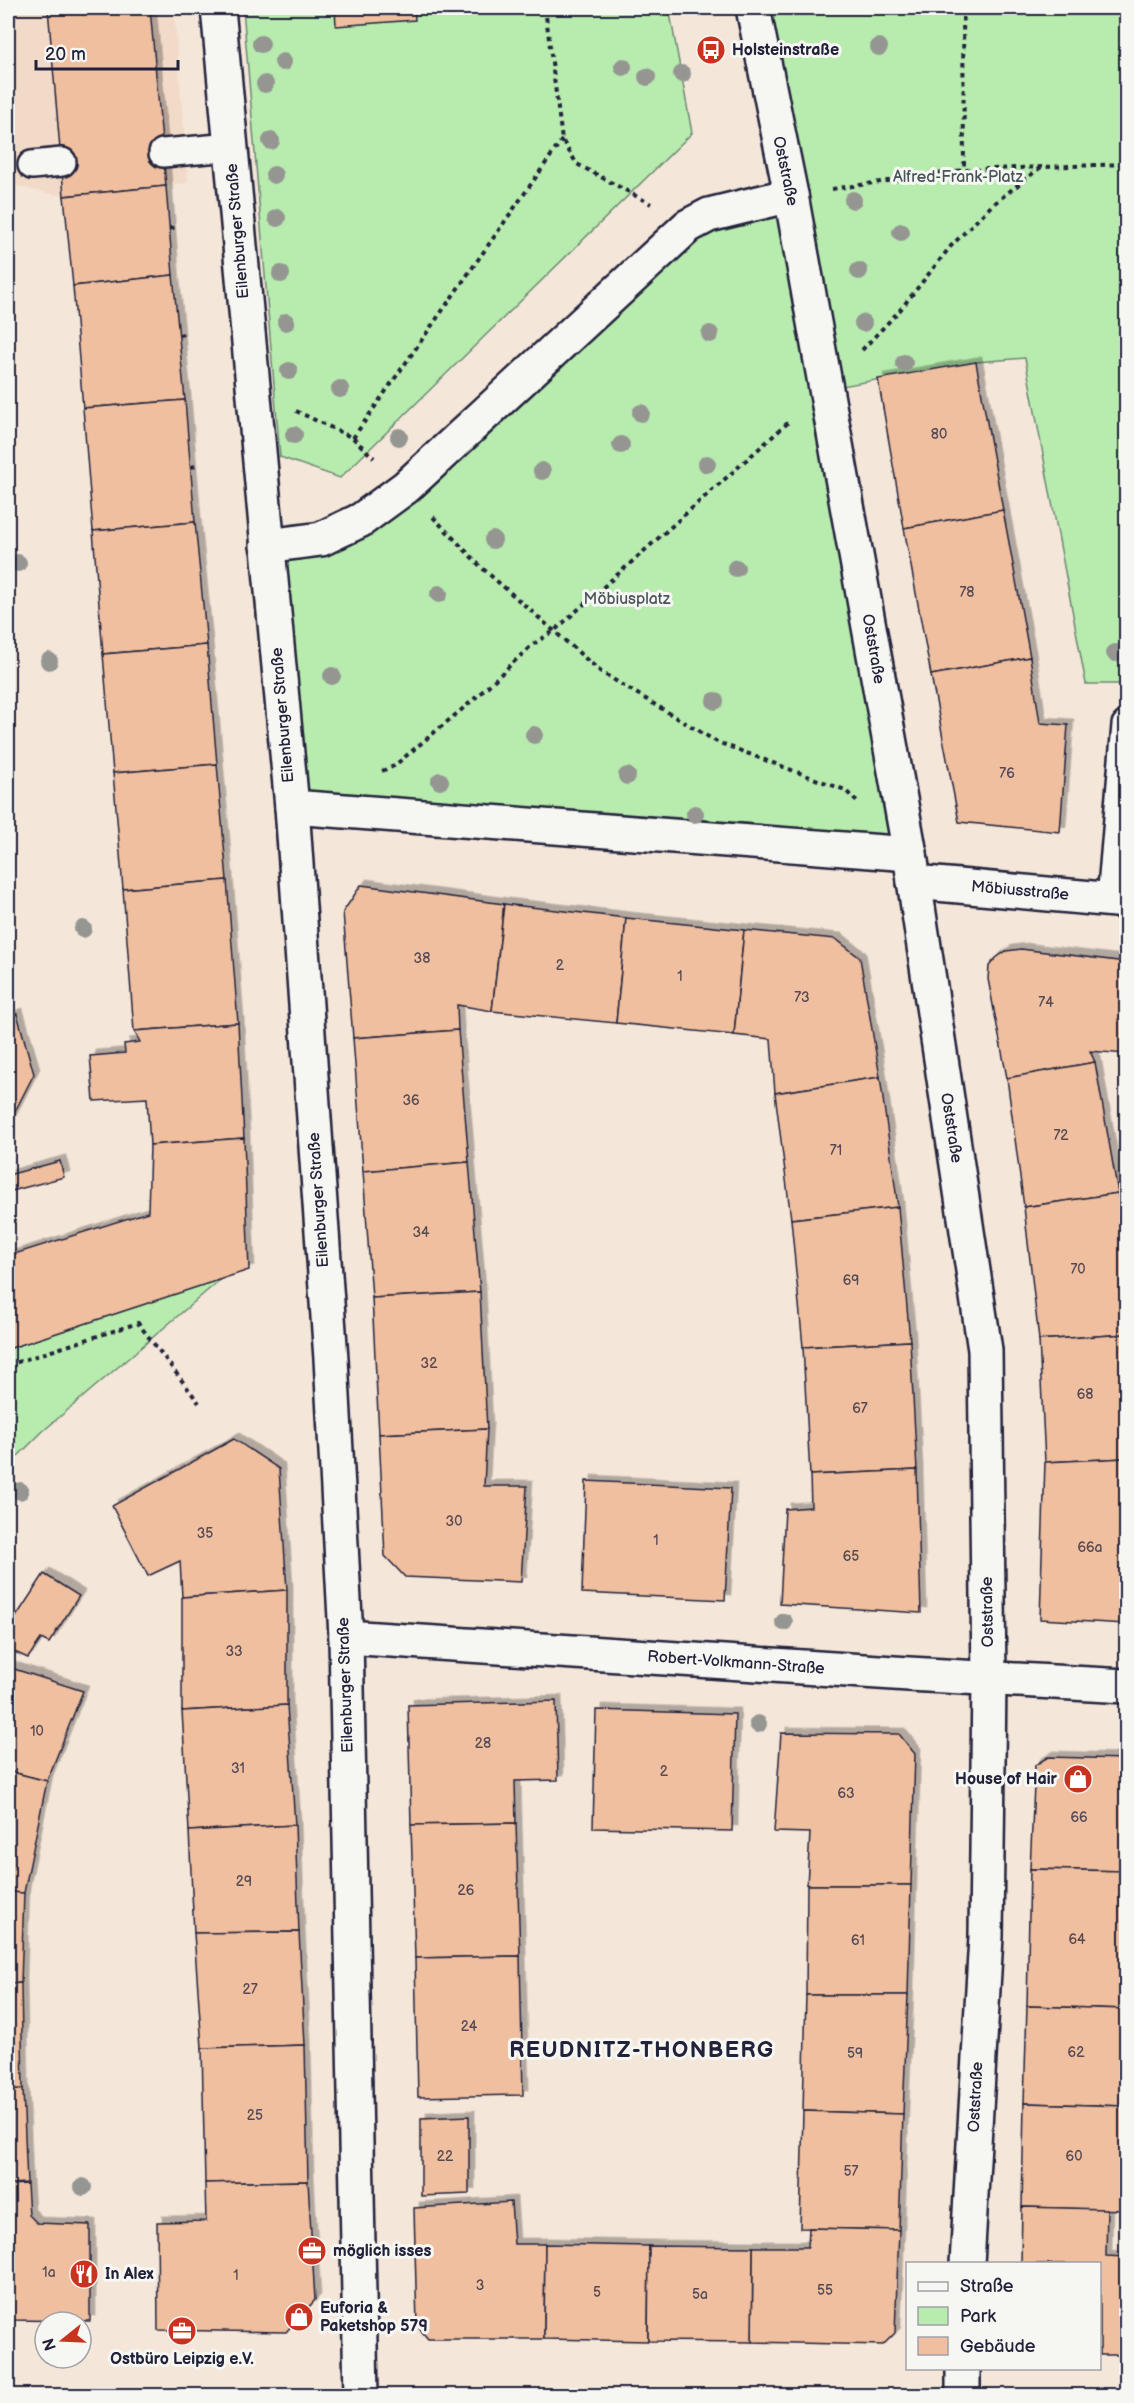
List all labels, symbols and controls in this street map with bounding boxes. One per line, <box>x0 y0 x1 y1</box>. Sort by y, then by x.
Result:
scale bar <box>36 33 178 71</box>
bus stop icon: Holsteinstraße <box>695 34 727 66</box>
place label: Holsteinstraße <box>732 41 839 60</box>
text: 20 m <box>45 44 86 65</box>
street label: Oststraße <box>768 134 802 208</box>
street label: Eilenburger Straße <box>223 162 253 299</box>
park label: Alfred-Frank-Platz <box>893 168 1023 187</box>
house number: 80 <box>931 426 947 443</box>
house number: 78 <box>959 584 975 601</box>
park label: Möbiusplatz <box>584 590 671 609</box>
street label: Oststraße <box>858 613 889 686</box>
street label: Eilenburger Straße <box>268 646 298 783</box>
house number: 76 <box>999 765 1015 782</box>
street label: Möbiusstraße <box>970 877 1070 905</box>
house number: 38 <box>414 950 430 967</box>
house number: 2 <box>556 957 565 974</box>
house number: 1 <box>677 968 683 985</box>
house number: 73 <box>794 989 810 1006</box>
house number: 74 <box>1038 994 1054 1011</box>
house number: 36 <box>402 1092 420 1109</box>
street label: Oststraße <box>936 1092 966 1165</box>
house number: 72 <box>1053 1127 1069 1144</box>
street label: Eilenburger Straße <box>305 1131 333 1268</box>
house number: 71 <box>830 1142 842 1159</box>
house number: 34 <box>412 1224 430 1241</box>
house number: 70 <box>1070 1261 1086 1278</box>
house number: 69 <box>843 1272 859 1289</box>
house number: 32 <box>421 1355 438 1372</box>
house number: 68 <box>1077 1386 1093 1403</box>
house number: 67 <box>852 1400 868 1417</box>
house number: 30 <box>446 1513 462 1530</box>
house number: 35 <box>197 1525 213 1542</box>
house number: 1 <box>653 1532 659 1549</box>
house number: 66a <box>1077 1539 1103 1556</box>
house number: 65 <box>843 1548 859 1565</box>
street label: Oststraße <box>978 1576 998 1647</box>
street label: Eilenburger Straße <box>334 1616 358 1753</box>
house number: 33 <box>225 1643 243 1660</box>
street label: Robert-Volkmann-Straße <box>647 1647 826 1679</box>
house number: 10 <box>30 1723 44 1740</box>
house number: 28 <box>475 1735 491 1752</box>
house number: 31 <box>231 1760 245 1777</box>
house number: 2 <box>660 1763 669 1780</box>
shop icon: House of Hair <box>1062 1763 1094 1795</box>
place label: House of Hair <box>955 1770 1058 1789</box>
house number: 63 <box>837 1785 855 1802</box>
house number: 66 <box>1070 1809 1088 1826</box>
house number: 29 <box>236 1873 252 1890</box>
house number: 26 <box>458 1882 475 1899</box>
house number: 64 <box>1068 1931 1086 1948</box>
house number: 61 <box>851 1932 865 1949</box>
house number: 27 <box>242 1981 258 1998</box>
house number: 24 <box>461 2018 478 2035</box>
district label: REUDNITZ-THONBERG <box>509 2037 775 2064</box>
house number: 62 <box>1068 2044 1085 2061</box>
house number: 59 <box>847 2045 863 2062</box>
street label: Oststraße <box>965 2061 987 2133</box>
house number: 25 <box>247 2107 263 2124</box>
house number: 22 <box>437 2148 454 2165</box>
house number: 60 <box>1066 2148 1082 2165</box>
house number: 57 <box>844 2163 859 2180</box>
office icon: möglich isses <box>296 2235 328 2267</box>
place label: möglich isses <box>333 2242 431 2261</box>
restaurant icon: In Alex <box>68 2258 100 2290</box>
legend <box>906 2262 1101 2370</box>
house number: 1a <box>42 2264 56 2281</box>
place label: In Alex <box>105 2265 154 2284</box>
house number: 1 <box>233 2267 239 2284</box>
text: Straße <box>960 2276 1014 2297</box>
house number: 3 <box>476 2277 484 2294</box>
house number: 55 <box>817 2282 833 2299</box>
house number: 5 <box>593 2284 601 2301</box>
house number: 5a <box>692 2286 708 2303</box>
place label: Euforia & Paketshop 579 <box>320 2299 428 2336</box>
shop icon: Euforia & Paketshop 579 <box>283 2301 315 2333</box>
text: Park <box>960 2306 996 2327</box>
north arrow <box>33 2310 93 2370</box>
office icon: Ostbüro Leipzig e.V. <box>166 2315 198 2347</box>
text: N <box>39 2336 61 2353</box>
text: Gebäude <box>960 2336 1036 2357</box>
place label: Ostbüro Leipzig e.V. <box>110 2350 254 2369</box>

